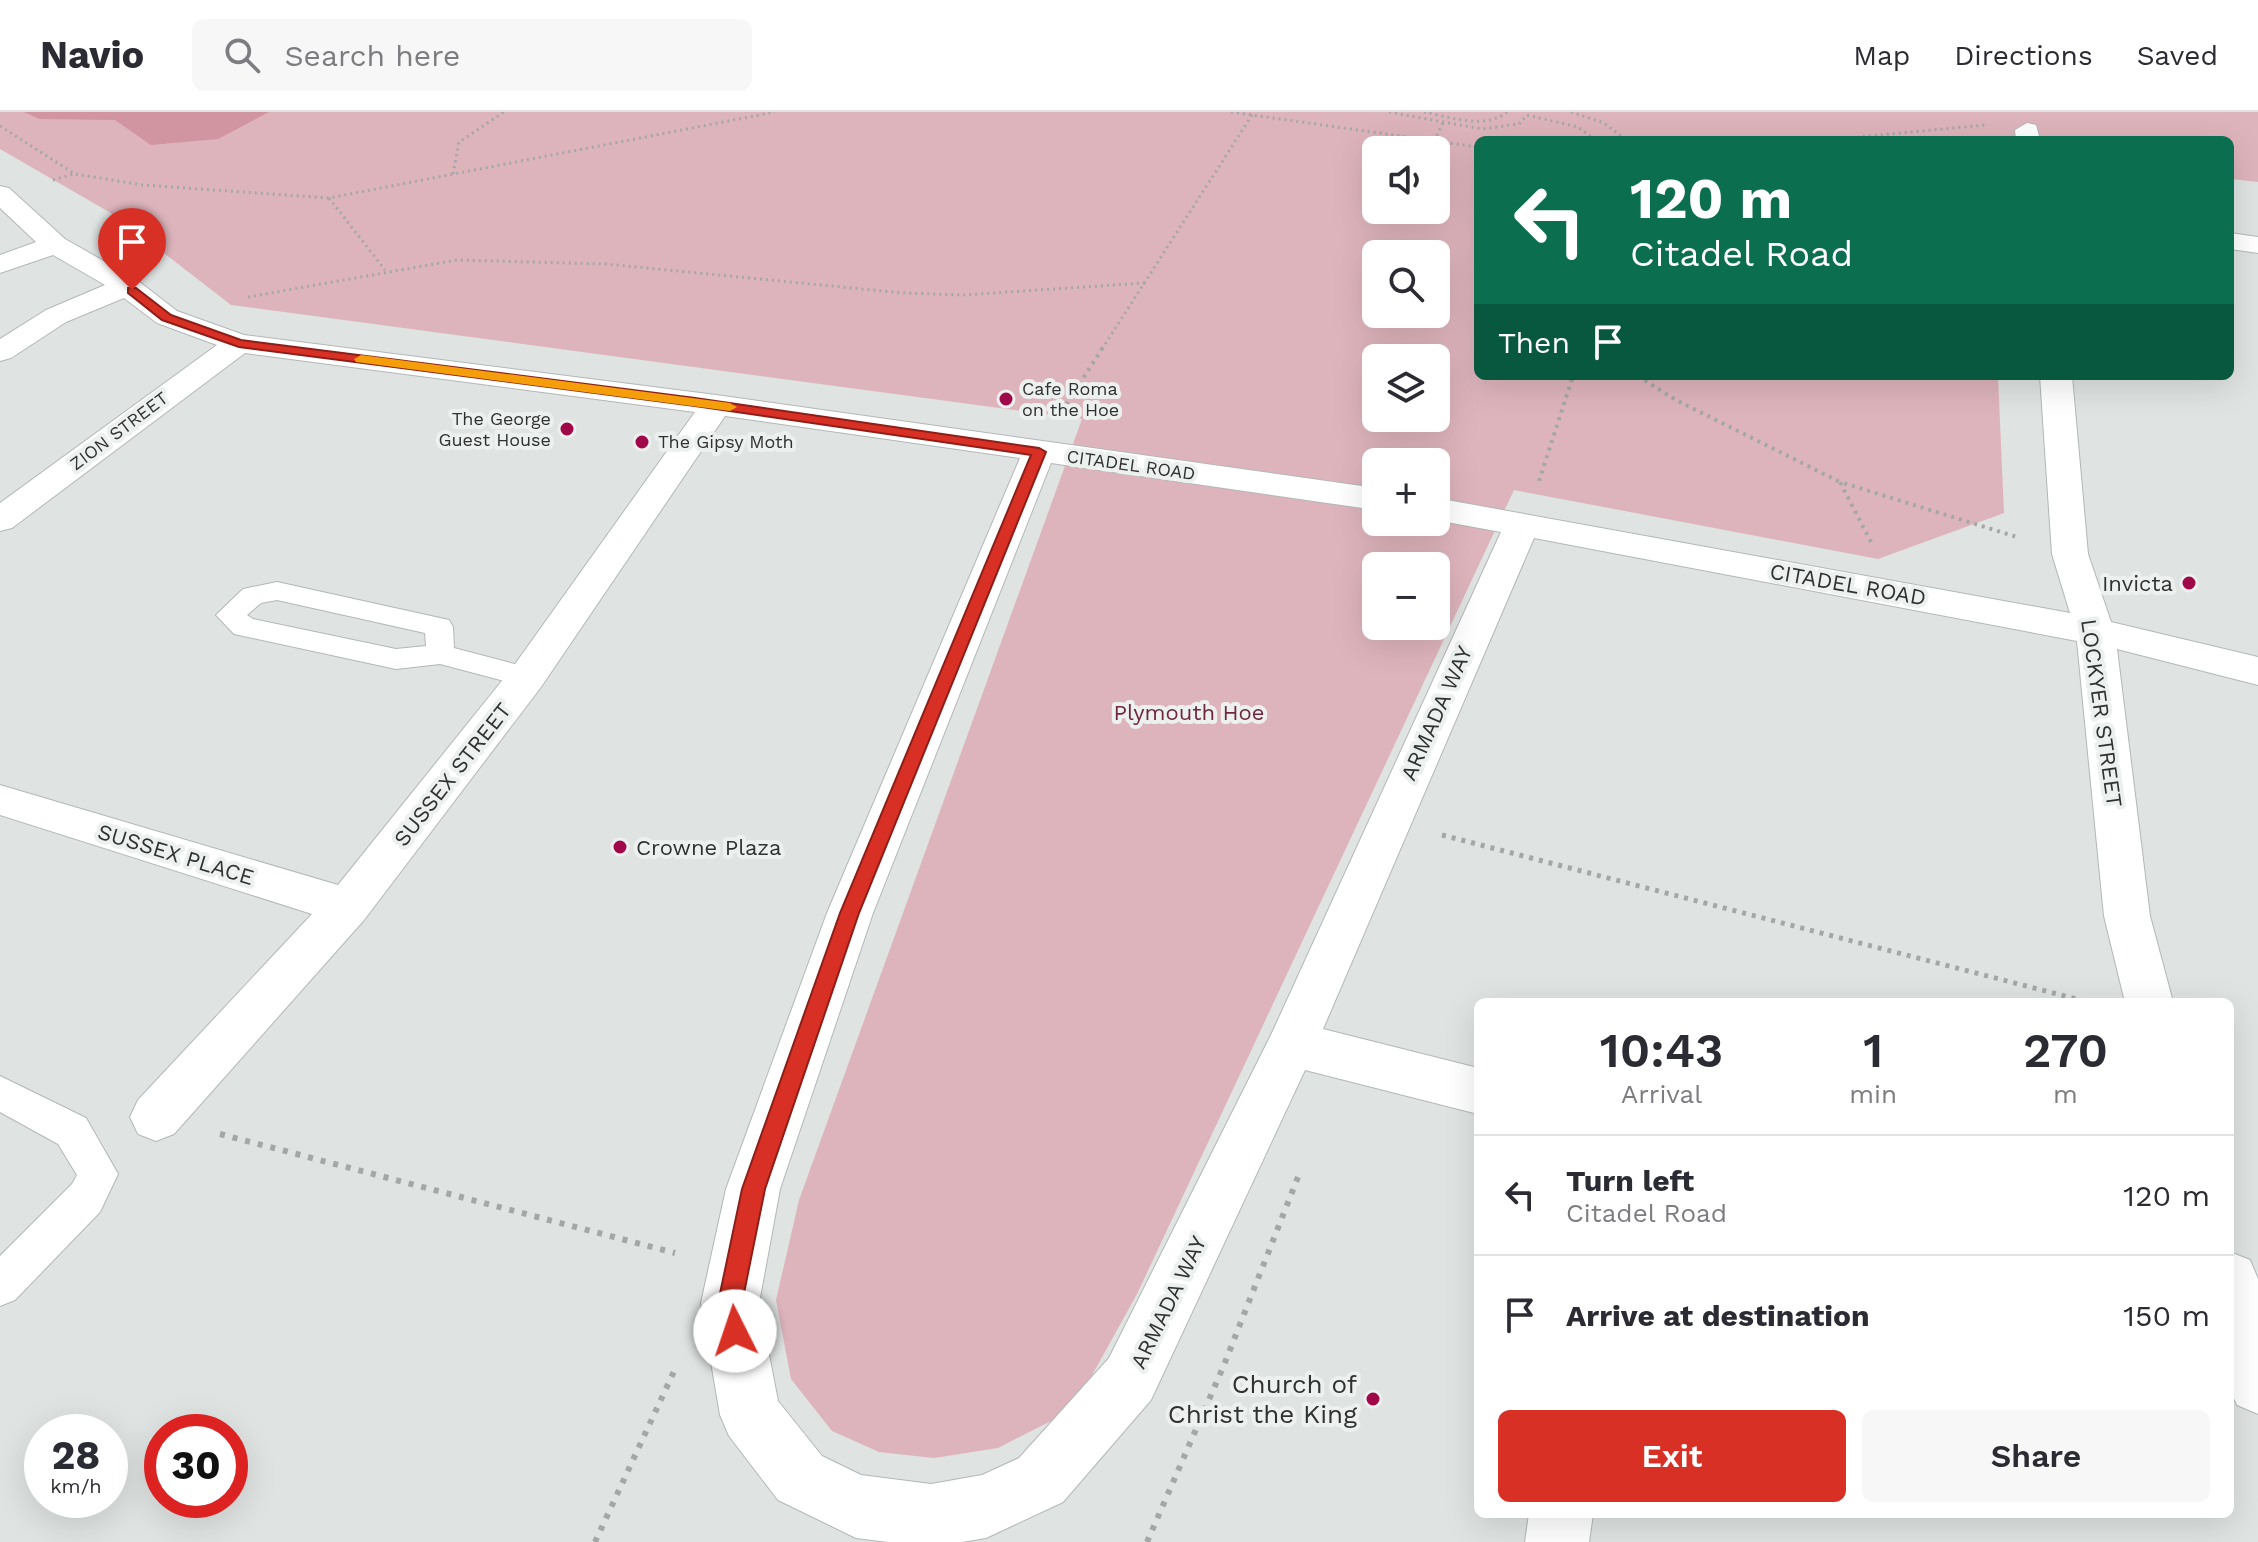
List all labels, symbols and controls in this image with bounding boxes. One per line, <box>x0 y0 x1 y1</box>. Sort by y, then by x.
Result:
search box <box>192 19 752 91</box>
text: Navio <box>40 33 144 77</box>
icon: search <box>220 33 264 77</box>
text: Search here <box>284 38 460 73</box>
text: Map <box>1853 39 1910 72</box>
text: Directions <box>1954 39 2093 72</box>
text: Saved <box>2137 39 2218 72</box>
map controls <box>1362 136 1450 640</box>
button: sound <box>1362 136 1450 224</box>
text: 120 m <box>1630 166 1792 232</box>
icon: left <box>1498 168 1602 272</box>
pin <box>98 208 166 290</box>
icon: arrive <box>110 220 154 264</box>
text: Citadel Road <box>1630 233 1853 275</box>
button: search <box>1362 240 1450 328</box>
icon: arrive <box>1586 320 1630 364</box>
text: Then <box>1498 325 1570 360</box>
button: layers <box>1362 344 1450 432</box>
place label: Cafe Roma on the Hoe <box>1022 378 1119 420</box>
street label: ZION STREET <box>66 387 172 474</box>
marker: Cafe Roma on the Hoe <box>997 390 1015 408</box>
place label: The George Guest House <box>438 408 551 450</box>
marker: The George Guest House <box>558 420 576 438</box>
place label: The Gipsy Moth <box>658 431 794 452</box>
marker: The Gipsy Moth <box>633 433 651 451</box>
street label: CITADEL ROAD <box>1065 445 1197 484</box>
button: + <box>1362 448 1450 536</box>
button: − <box>1362 552 1450 640</box>
street label: CITADEL ROAD <box>1768 558 1928 611</box>
place label: Invicta <box>2102 571 2173 596</box>
marker: Invicta <box>2180 574 2198 592</box>
street label: LOCKYER STREET <box>2076 617 2127 809</box>
street label: ARMADA WAY <box>1396 642 1477 784</box>
street label: SUSSEX STREET <box>389 698 516 851</box>
park label: Plymouth Hoe <box>1114 700 1264 725</box>
street label: SUSSEX PLACE <box>95 819 257 890</box>
place label: Crowne Plaza <box>636 835 782 860</box>
marker: Crowne Plaza <box>611 838 629 856</box>
text: 10:43 <box>1600 1022 1723 1079</box>
text: 1 <box>1863 1022 1883 1079</box>
text: 270 <box>2023 1022 2108 1079</box>
text: Arrival <box>1621 1079 1702 1109</box>
text: min <box>1849 1079 1897 1109</box>
text: m <box>2053 1079 2078 1109</box>
text: Turn left <box>1566 1163 1694 1198</box>
icon: left <box>1498 1173 1542 1217</box>
text: 120 m <box>2123 1178 2210 1213</box>
text: Citadel Road <box>1566 1198 1727 1228</box>
street label: ARMADA WAY <box>1126 1231 1212 1373</box>
position arrow <box>693 1289 777 1373</box>
icon: arrive <box>1498 1293 1542 1337</box>
text: Arrive at destination <box>1566 1298 1870 1333</box>
text: 150 m <box>2123 1298 2210 1333</box>
place label: Church of Christ the King <box>1168 1369 1357 1429</box>
marker: Church of Christ the King <box>1364 1390 1382 1408</box>
button: Exit <box>1498 1410 1846 1502</box>
button: Share <box>1862 1410 2210 1502</box>
speed limit sign: 30 <box>144 1414 248 1518</box>
text: 28 <box>52 1432 100 1479</box>
text: km/h <box>50 1474 102 1498</box>

